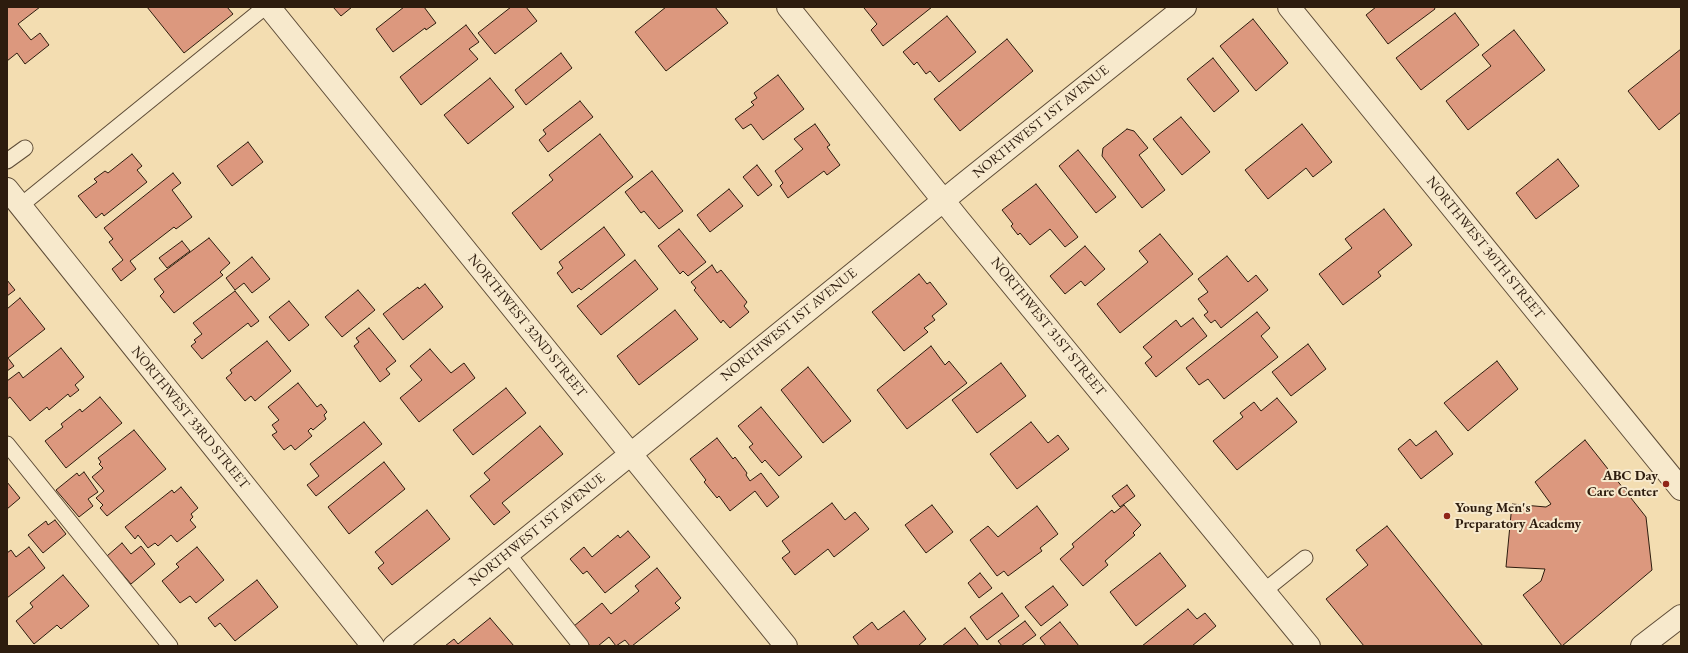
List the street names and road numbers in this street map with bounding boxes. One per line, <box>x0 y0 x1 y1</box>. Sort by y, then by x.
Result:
street label: NORTHWEST 1ST AVENUE <box>970 62 1112 182</box>
street label: NORTHWEST 30TH STREET <box>1422 173 1548 323</box>
street label: NORTHWEST 32ND STREET <box>464 251 590 401</box>
street label: NORTHWEST 31ST STREET <box>987 254 1109 400</box>
street label: NORTHWEST 1ST AVENUE <box>718 265 860 385</box>
street label: NORTHWEST 33RD STREET <box>127 343 253 493</box>
street label: NORTHWEST 1ST AVENUE <box>466 470 608 590</box>

